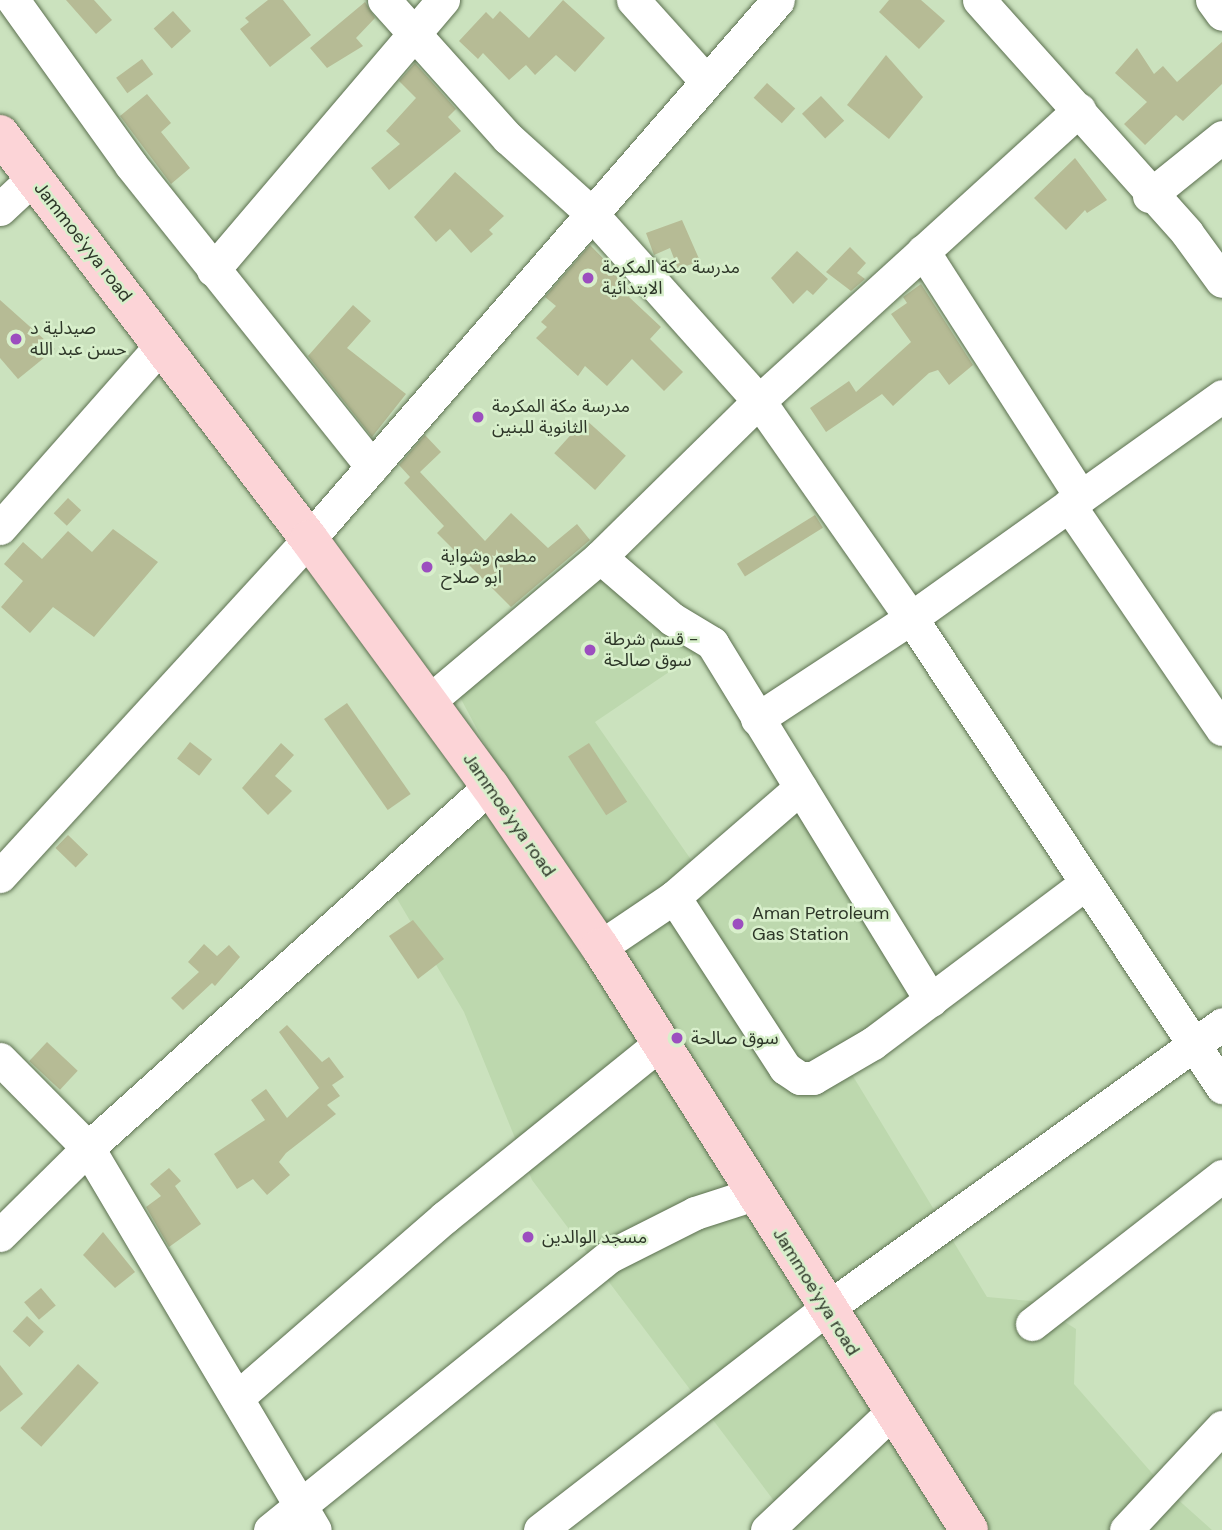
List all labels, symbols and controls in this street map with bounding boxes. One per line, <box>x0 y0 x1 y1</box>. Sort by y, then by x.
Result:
street label: Jammoe'yya road <box>30 178 136 306</box>
place label: مدرسة مكة المكرمة الابتدائية <box>602 257 740 300</box>
marker: مدرسة مكة المكرمة الابتدائية <box>580 270 596 286</box>
place label: صيدلية د حسن عبد الله <box>30 318 127 360</box>
marker: صيدلية د حسن عبد الله <box>8 331 24 347</box>
place label: مدرسة مكة المكرمة الثانوية للبنين <box>492 396 630 438</box>
marker: مدرسة مكة المكرمة الثانوية للبنين <box>470 409 486 425</box>
place label: مطعم وشواية ابو صلاح <box>441 546 537 588</box>
marker: مطعم وشواية ابو صلاح <box>419 559 435 575</box>
place label: قسم شرطة - سوق صالحة <box>604 629 698 672</box>
marker: قسم شرطة - سوق صالحة <box>582 642 598 658</box>
street label: Jammoe'yya road <box>458 749 560 881</box>
place label: Aman Petroleum Gas Station <box>752 903 889 946</box>
marker: Aman Petroleum Gas Station <box>730 916 746 932</box>
place label: سوق صالحة <box>691 1027 779 1049</box>
marker: سوق صالحة <box>669 1030 685 1046</box>
street label: Jammoe'yya road <box>768 1224 864 1360</box>
place label: مسجد الوالدين <box>542 1226 647 1248</box>
marker: مسجد الوالدين <box>520 1229 536 1245</box>

